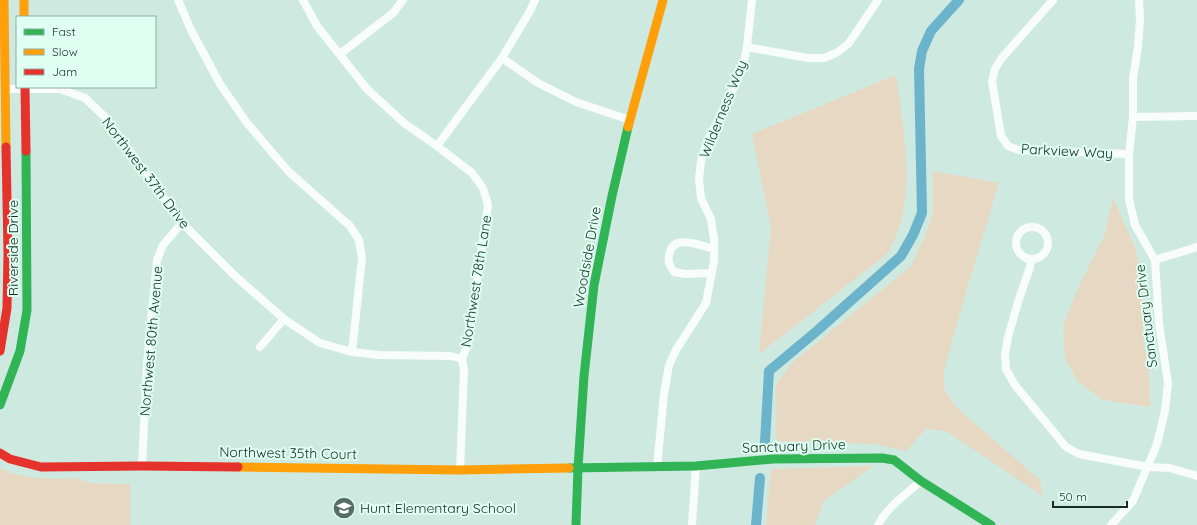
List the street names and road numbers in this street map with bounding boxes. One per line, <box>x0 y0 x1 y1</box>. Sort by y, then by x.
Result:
street label: Wilderness Way <box>695 57 751 161</box>
street label: Northwest 37th Drive <box>98 114 194 232</box>
street label: Parkview Way <box>1021 140 1113 162</box>
street label: Riverside Drive <box>4 200 22 296</box>
street label: Woodside Drive <box>569 205 605 309</box>
street label: Northwest 78th Lane <box>457 214 495 348</box>
street label: Sanctuary Drive <box>1131 263 1161 369</box>
street label: Northwest 80th Avenue <box>135 265 167 417</box>
street label: Sanctuary Drive <box>742 435 846 457</box>
street label: Northwest 35th Court <box>219 443 357 463</box>

